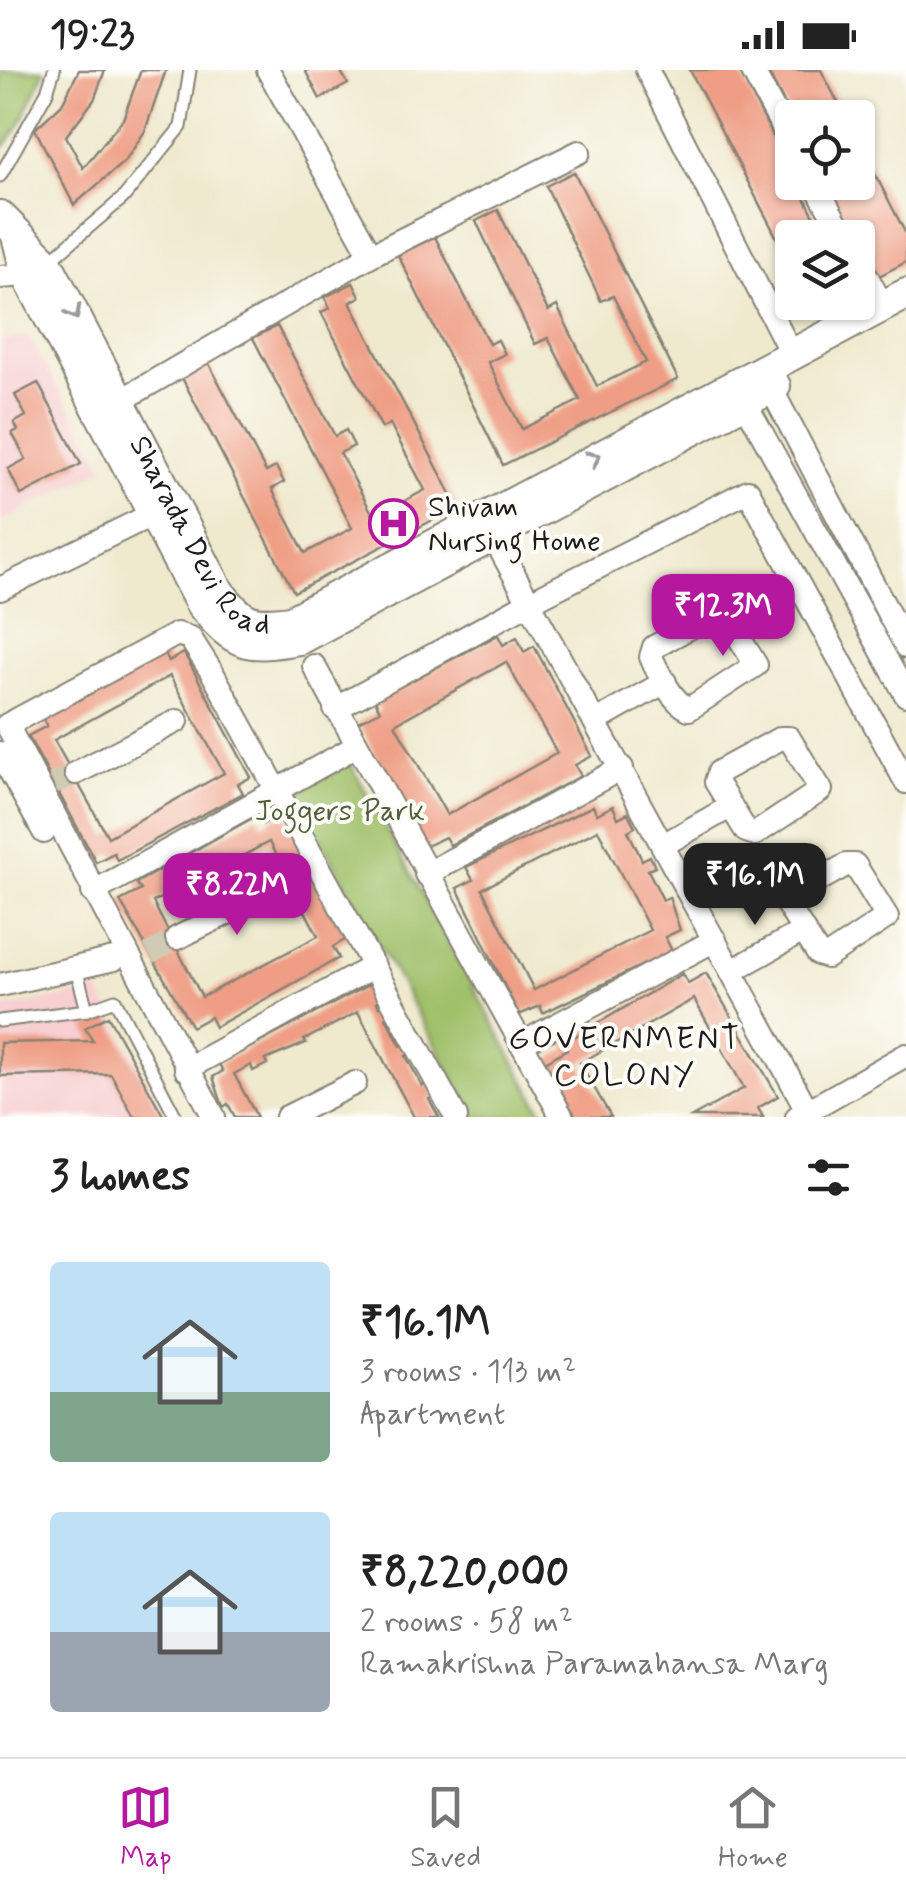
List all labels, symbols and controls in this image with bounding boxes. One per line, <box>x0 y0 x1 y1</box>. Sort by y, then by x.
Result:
text: 19:23 <box>50 11 134 60</box>
map controls <box>775 100 875 320</box>
button: locate <box>775 100 875 200</box>
button: layers <box>775 220 875 320</box>
one-way arrow <box>61 303 81 321</box>
street label: Sharada Devi Road <box>120 429 271 644</box>
one-way arrow <box>584 451 602 470</box>
place label: Shivam Nursing Home <box>428 488 601 564</box>
hospital icon: Shivam Nursing Home <box>367 497 419 549</box>
pin: ₹12.3M <box>642 574 804 659</box>
text: ₹12.3M <box>674 585 772 627</box>
park label: Joggers Park <box>255 792 425 834</box>
pin: ₹16.1M <box>674 843 836 928</box>
pin: ₹8.22M <box>156 853 318 938</box>
text: ₹16.1M <box>705 854 805 896</box>
text: ₹8.22M <box>185 864 289 906</box>
district label: GOVERNMENT COLONY <box>508 1018 742 1097</box>
text: 3 homes <box>50 1150 190 1205</box>
icon: filters <box>801 1150 856 1205</box>
text: ₹16.1M <box>360 1296 490 1351</box>
icon: home <box>130 1302 250 1422</box>
text: 3 rooms · 113 m² <box>360 1351 576 1393</box>
text: Apartment <box>360 1393 505 1435</box>
text: ₹8,220,000 <box>360 1546 569 1601</box>
icon: home <box>130 1552 250 1672</box>
text: 2 rooms · 58 m² <box>360 1601 573 1643</box>
text: Ramakrishna Paramahansa Marg <box>360 1643 828 1685</box>
tab: Map <box>118 1780 173 1877</box>
tab: Saved <box>410 1780 481 1877</box>
tab: Home <box>718 1780 788 1877</box>

